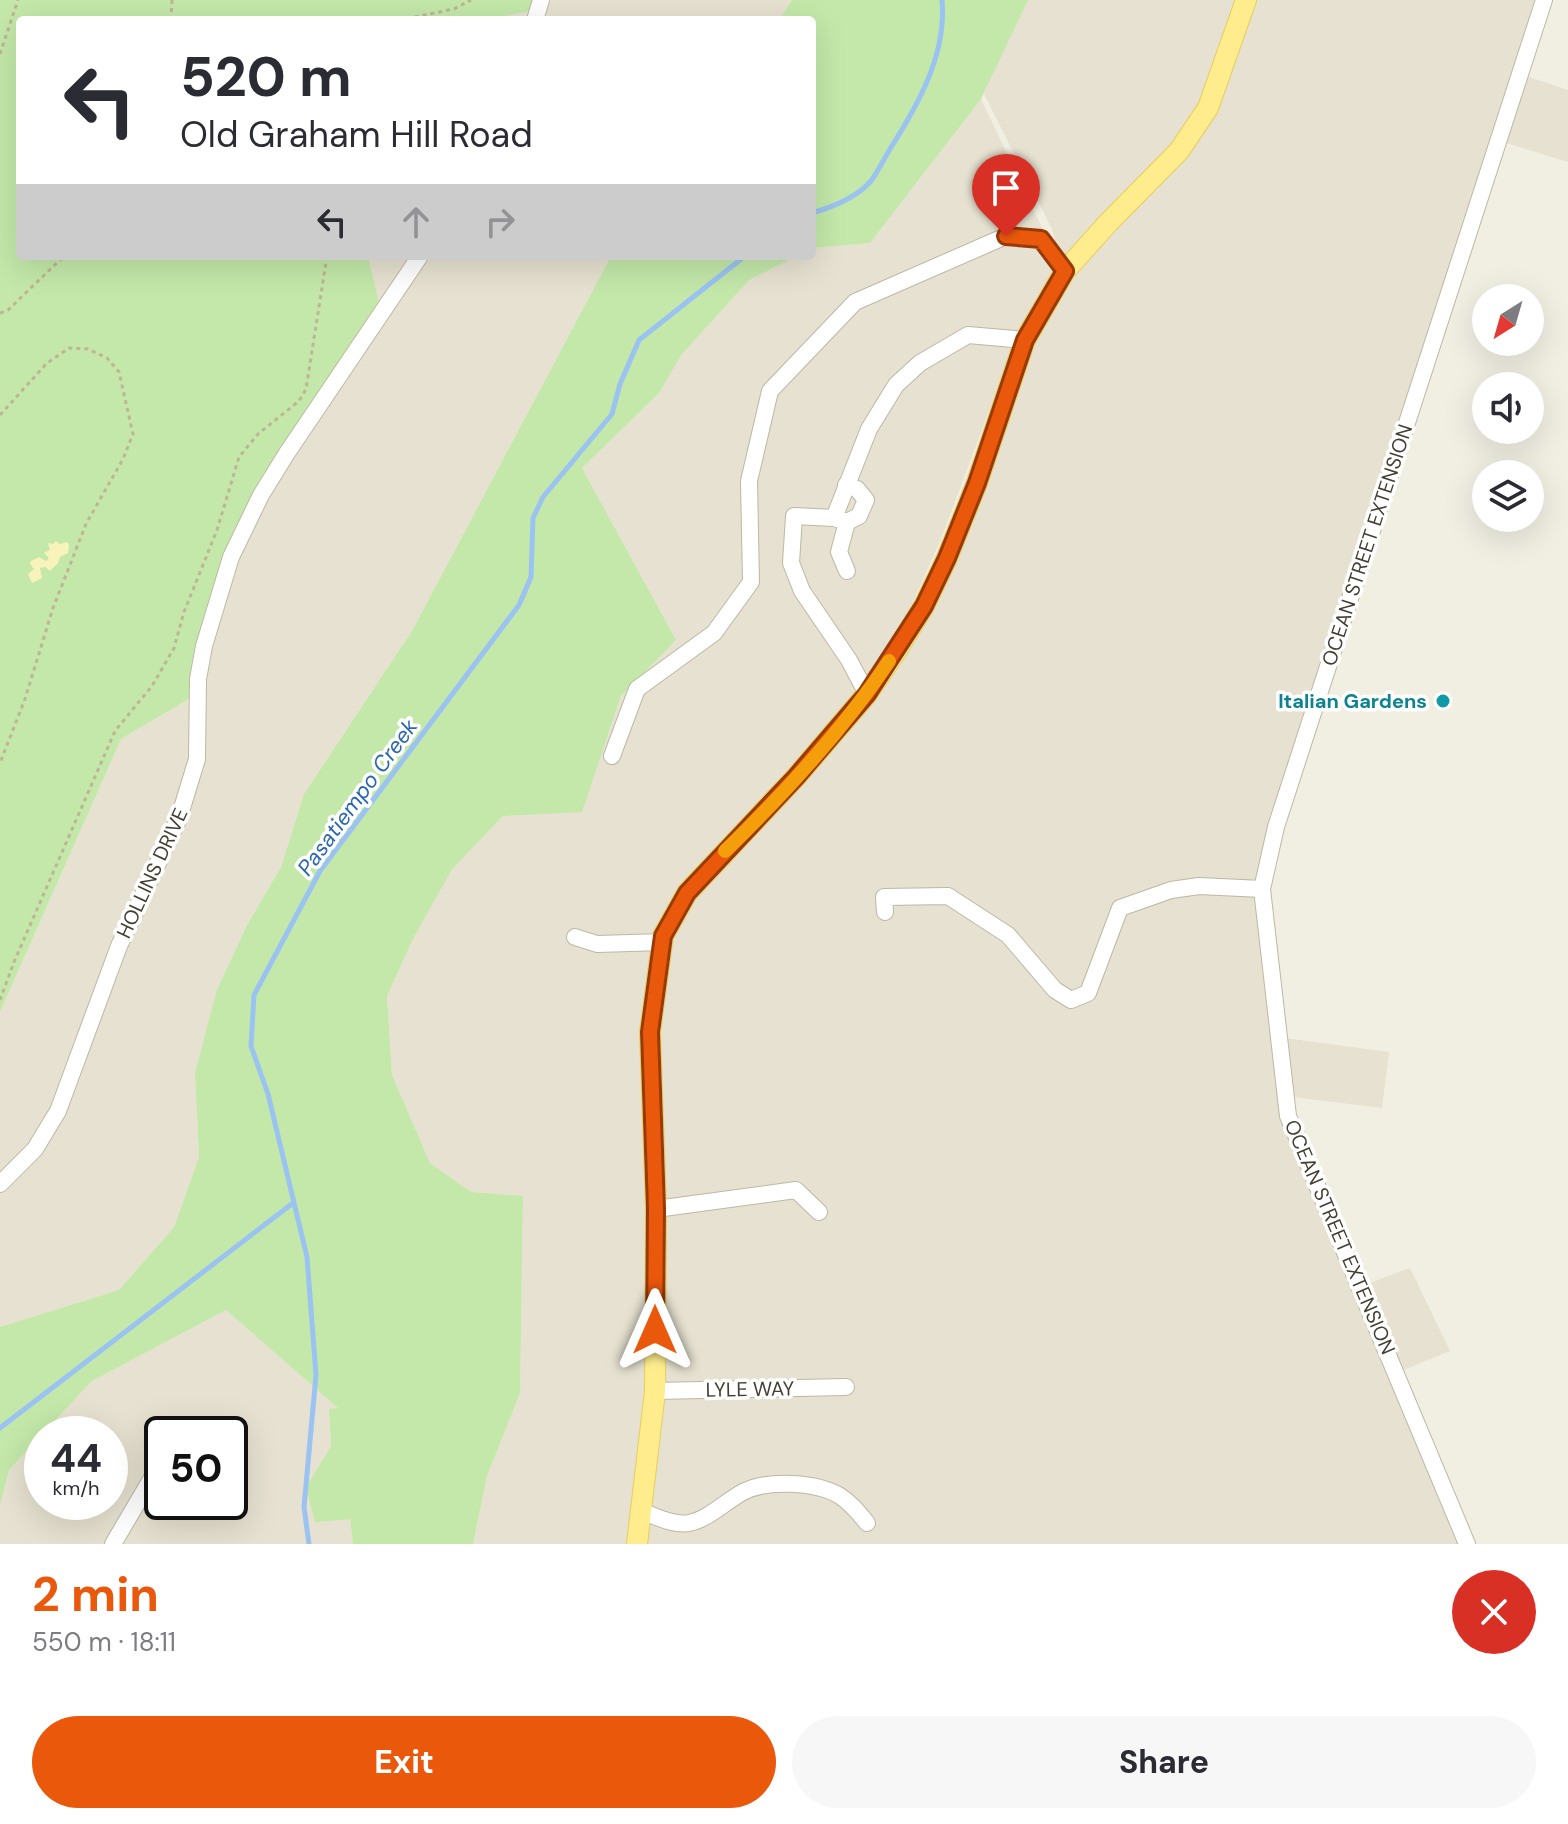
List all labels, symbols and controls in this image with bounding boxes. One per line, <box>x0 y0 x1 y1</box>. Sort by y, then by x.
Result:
text: 520 m <box>180 40 352 113</box>
icon: left <box>48 48 152 152</box>
text: Old Graham Hill Road <box>180 111 533 158</box>
pin <box>972 154 1040 236</box>
icon: arrive <box>984 166 1028 210</box>
icon: left <box>310 200 354 244</box>
icon: ahead <box>394 200 438 244</box>
icon: right <box>478 200 522 244</box>
north arrow <box>1472 284 1544 356</box>
map controls <box>1472 284 1544 532</box>
button: sound <box>1472 372 1544 444</box>
street label: OCEAN STREET EXTENSION <box>1316 421 1418 669</box>
button: layers <box>1472 460 1544 532</box>
place label: Italian Gardens <box>1278 688 1427 714</box>
marker: Italian Gardens <box>1434 692 1452 710</box>
water label: Pasatiempo Creek <box>291 713 425 881</box>
street label: HOLLINS DRIVE <box>111 804 193 942</box>
street label: OCEAN STREET EXTENSION <box>1279 1116 1401 1358</box>
position arrow <box>613 1288 697 1372</box>
street label: LYLE WAY <box>705 1375 795 1403</box>
speed limit sign: 50 <box>144 1416 248 1520</box>
text: 44 <box>50 1432 102 1484</box>
text: km/h <box>52 1475 100 1501</box>
text: 2 min <box>32 1563 159 1626</box>
button: close <box>1452 1570 1536 1654</box>
text: 550 m · 18:11 <box>32 1625 176 1659</box>
button: Exit <box>32 1716 776 1808</box>
button: Share <box>792 1716 1536 1808</box>

